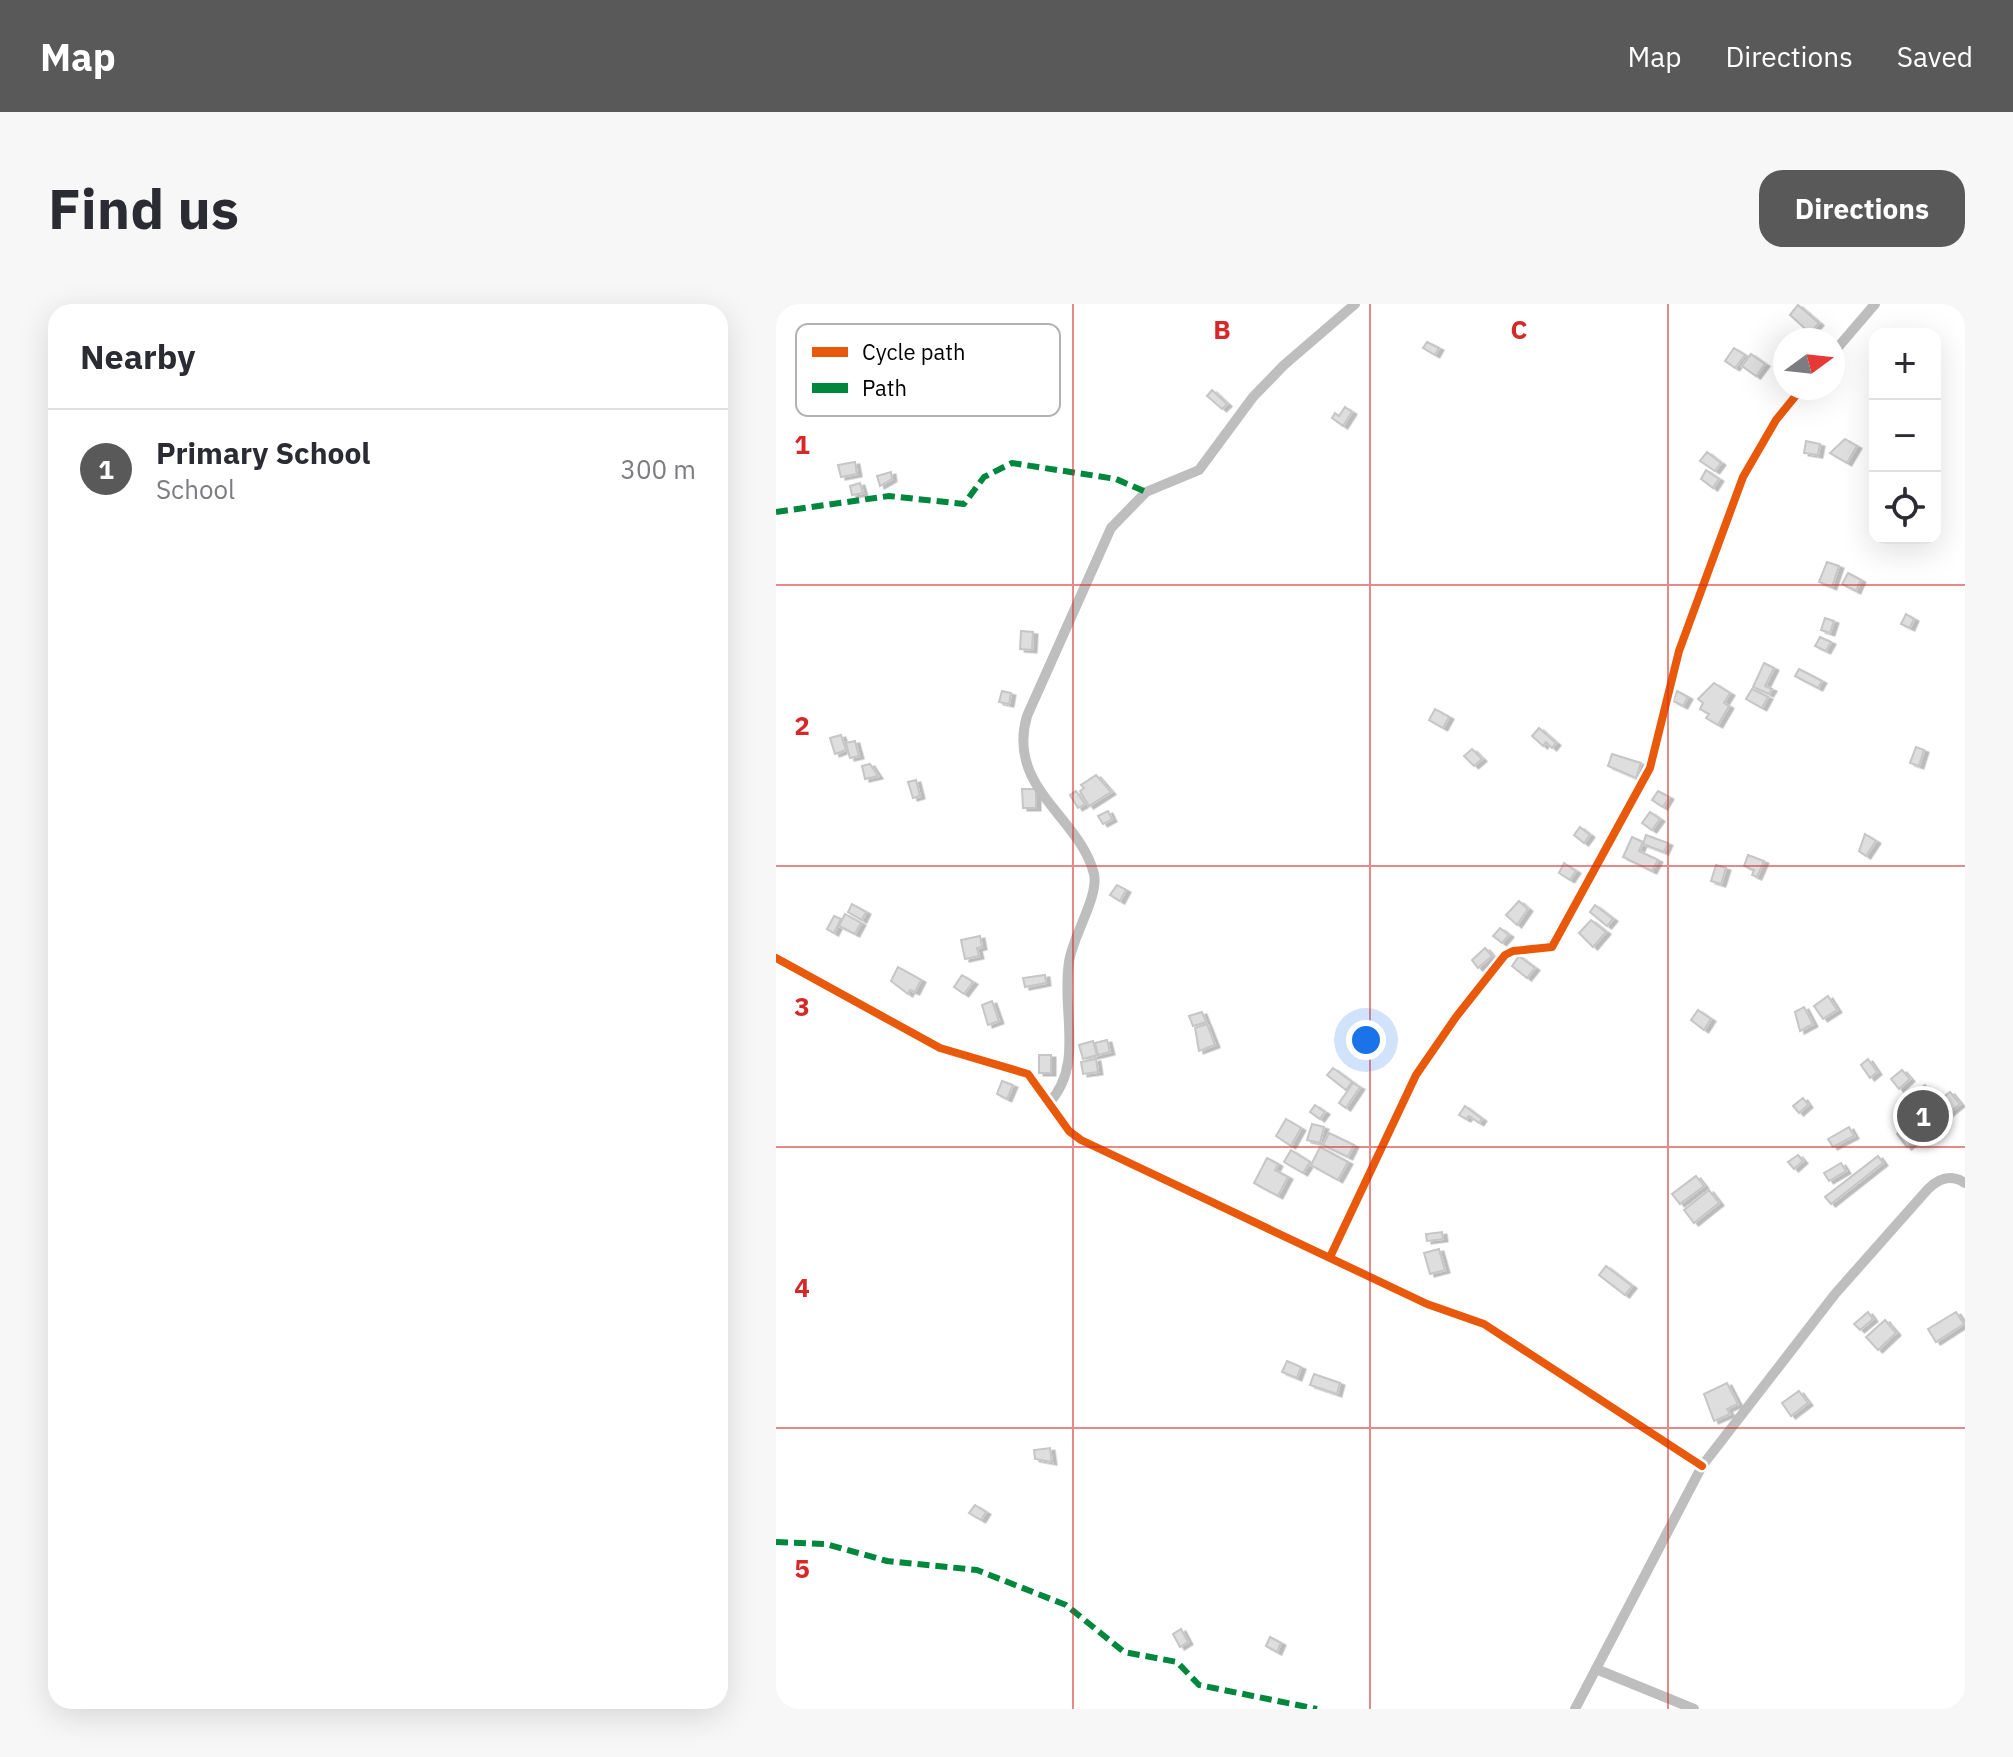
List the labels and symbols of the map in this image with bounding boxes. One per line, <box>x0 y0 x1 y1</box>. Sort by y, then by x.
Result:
text: B <box>1213 312 1231 346</box>
text: C <box>1511 312 1528 346</box>
legend <box>796 324 1060 416</box>
north arrow <box>1773 328 1845 400</box>
text: Cycle path <box>862 337 966 366</box>
text: Path <box>862 373 907 402</box>
text: 1 <box>794 427 810 461</box>
text: 2 <box>794 708 810 742</box>
text: 3 <box>794 989 810 1023</box>
your location <box>1346 1020 1386 1060</box>
pin: 1 <box>1897 1086 1949 1146</box>
text: 4 <box>794 1270 810 1304</box>
text: 5 <box>794 1551 810 1585</box>

